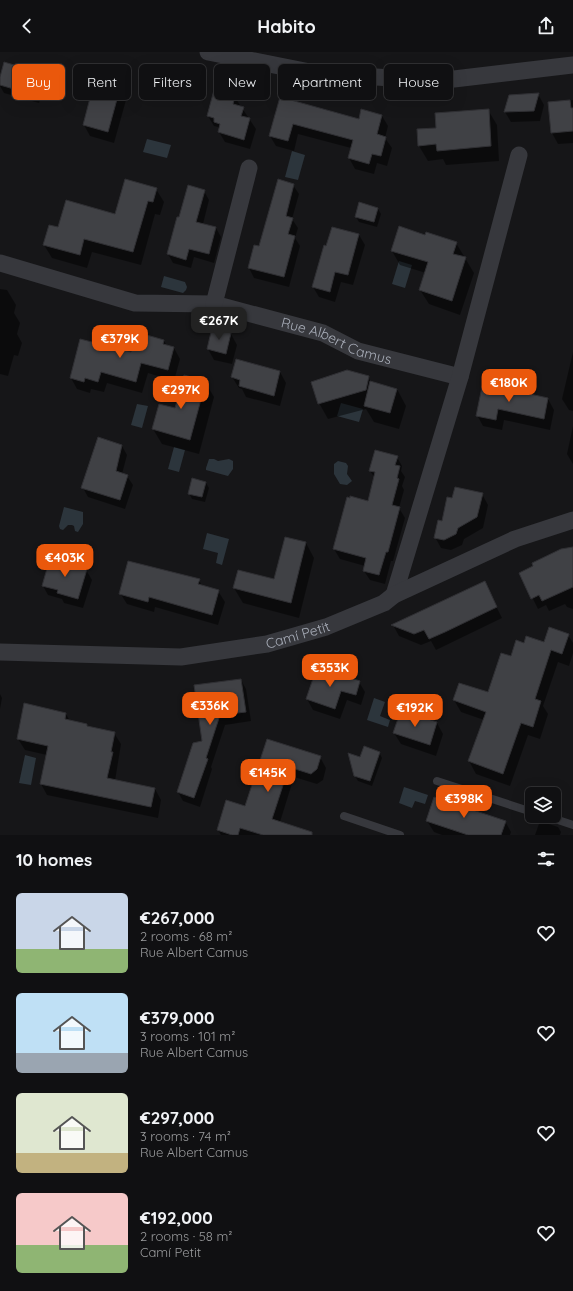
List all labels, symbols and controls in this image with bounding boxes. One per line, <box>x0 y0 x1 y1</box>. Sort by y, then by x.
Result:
icon: back <box>16 15 38 37</box>
text: Habito <box>257 15 316 38</box>
icon: share <box>535 15 557 37</box>
chip: Buy <box>12 64 65 100</box>
chip: Rent <box>73 64 131 100</box>
chip: Filters <box>139 64 206 100</box>
chip: New <box>214 64 270 100</box>
chip: Apartment <box>278 64 376 100</box>
chip: House <box>384 64 453 100</box>
pin: €267K <box>191 307 247 341</box>
text: €267K <box>200 312 238 328</box>
street label: Rue Albert Camus <box>279 313 394 368</box>
pin: €379K <box>92 325 148 359</box>
text: €379K <box>101 330 139 346</box>
pin: €180K <box>481 369 537 403</box>
text: €180K <box>491 374 527 390</box>
pin: €297K <box>153 376 209 410</box>
text: €297K <box>162 381 200 397</box>
pin: €403K <box>37 544 93 578</box>
text: €403K <box>45 549 85 565</box>
street label: Camí Petit <box>264 617 333 653</box>
pin: €353K <box>302 654 358 688</box>
text: €353K <box>311 659 349 675</box>
pin: €336K <box>182 692 238 726</box>
pin: €192K <box>387 694 443 728</box>
text: €336K <box>191 697 229 713</box>
text: €192K <box>397 699 433 715</box>
pin: €145K <box>240 759 296 793</box>
text: €145K <box>250 764 286 780</box>
pin: €398K <box>436 785 492 819</box>
map controls <box>525 787 561 823</box>
button: layers <box>525 787 561 823</box>
text: €398K <box>445 790 483 806</box>
icon: filters <box>535 848 557 870</box>
text: 10 homes <box>16 849 92 870</box>
text: €267,000 <box>140 907 215 928</box>
icon: home <box>48 909 96 957</box>
icon: heart <box>535 922 557 944</box>
text: 2 rooms · 68 m² <box>140 928 232 944</box>
text: Rue Albert Camus <box>140 944 248 960</box>
text: €379,000 <box>140 1007 214 1028</box>
icon: home <box>48 1009 96 1057</box>
icon: heart <box>535 1022 557 1044</box>
text: 3 rooms · 101 m² <box>140 1028 235 1044</box>
text: Rue Albert Camus <box>140 1044 248 1060</box>
text: €297,000 <box>140 1107 214 1128</box>
icon: home <box>48 1109 96 1157</box>
icon: heart <box>535 1122 557 1144</box>
text: 3 rooms · 74 m² <box>140 1128 231 1144</box>
text: Rue Albert Camus <box>140 1144 248 1160</box>
text: €192,000 <box>140 1207 213 1228</box>
icon: home <box>48 1209 96 1257</box>
icon: heart <box>535 1222 557 1244</box>
text: 2 rooms · 58 m² <box>140 1228 232 1244</box>
text: Camí Petit <box>140 1244 201 1260</box>

